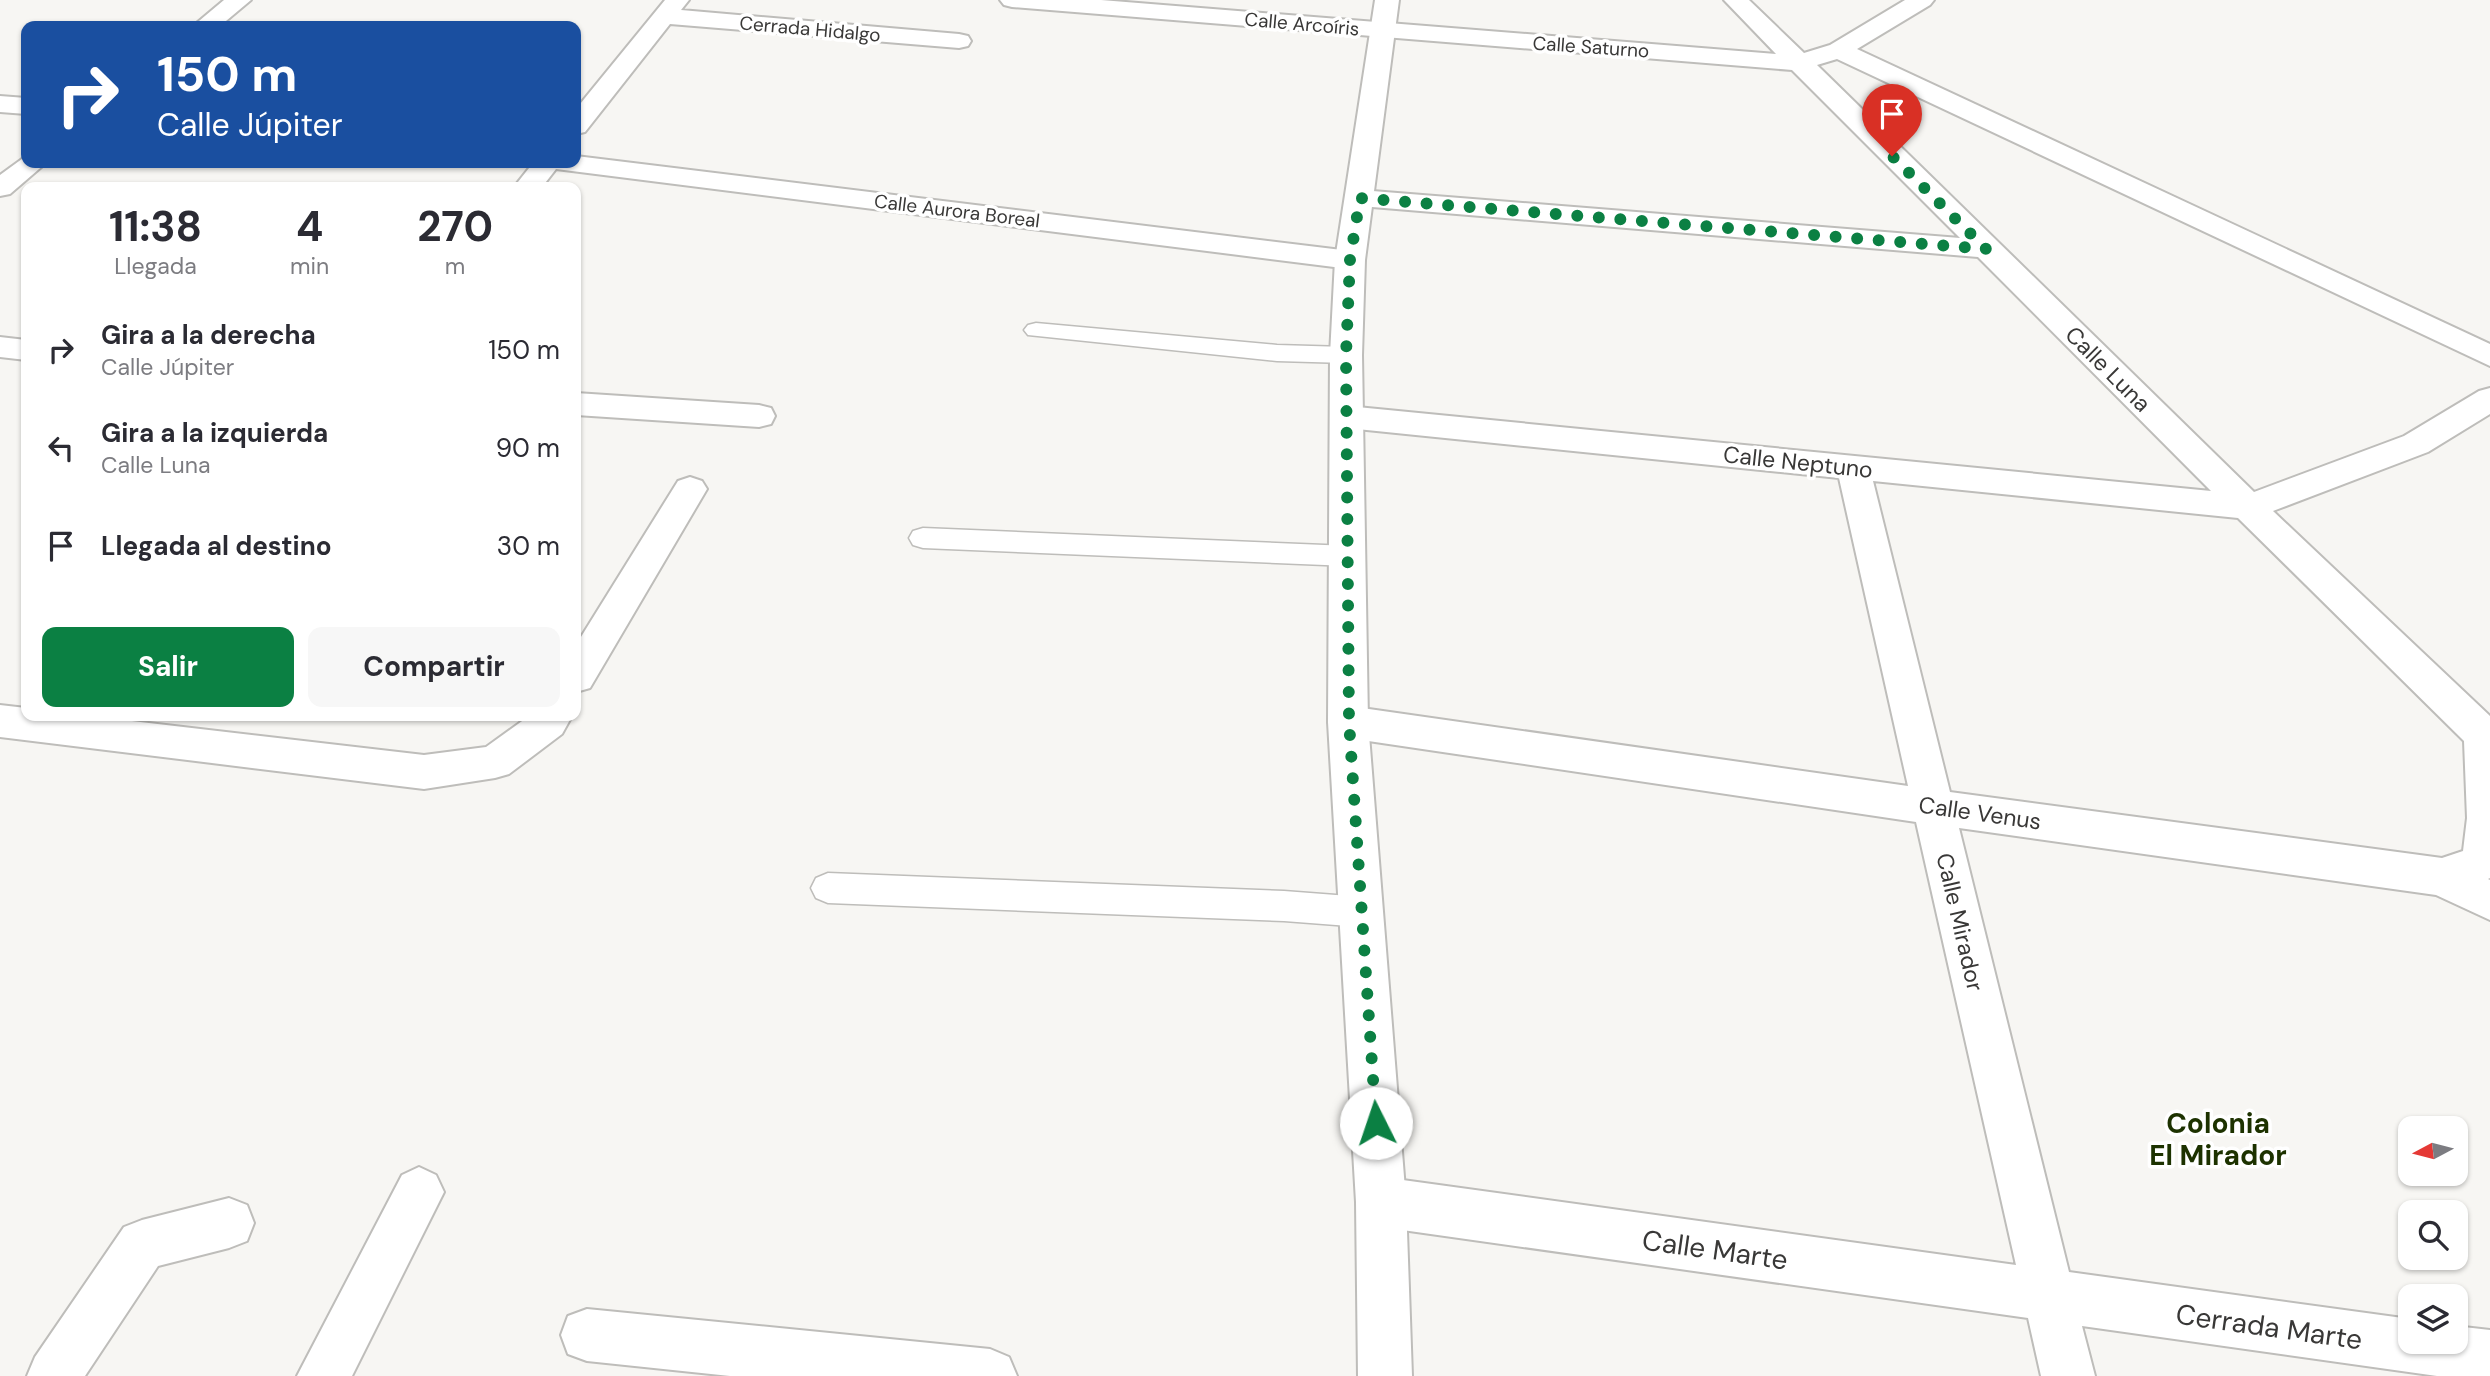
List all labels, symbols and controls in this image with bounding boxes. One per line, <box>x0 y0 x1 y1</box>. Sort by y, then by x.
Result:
street label: Calle Arcoíris <box>1244 7 1360 41</box>
street label: Cerrada Hidalgo <box>738 10 882 48</box>
street label: Calle Saturno <box>1532 30 1650 64</box>
text: 150 m <box>157 42 297 106</box>
icon: right <box>42 49 133 140</box>
pin <box>1862 84 1922 156</box>
icon: arrive <box>1873 95 1911 133</box>
text: Calle Júpiter <box>157 104 343 146</box>
street label: Calle Aurora Boreal <box>873 188 1041 234</box>
text: 11:38 <box>109 199 202 254</box>
text: 4 <box>296 199 323 254</box>
text: 270 <box>417 199 493 254</box>
text: Llegada <box>114 251 197 281</box>
text: min <box>290 251 329 281</box>
text: m <box>445 251 465 281</box>
text: Gira a la derecha <box>101 318 316 352</box>
street label: Calle Luna <box>2059 320 2157 418</box>
icon: right <box>42 331 80 369</box>
text: 150 m <box>488 333 560 367</box>
text: Calle Júpiter <box>101 352 234 382</box>
text: Gira a la izquierda <box>101 416 328 450</box>
icon: left <box>42 429 80 467</box>
text: 90 m <box>496 431 560 465</box>
street label: Calle Neptuno <box>1722 439 1874 485</box>
text: Calle Luna <box>101 450 210 480</box>
icon: arrive <box>42 527 80 565</box>
text: Llegada al destino <box>101 529 332 563</box>
text: 30 m <box>497 529 560 563</box>
button: Salir <box>42 627 294 707</box>
button: Compartir <box>308 627 560 707</box>
street label: Calle Venus <box>1917 790 2043 836</box>
street label: Calle Mirador <box>1930 850 1990 994</box>
position arrow <box>1339 1086 1413 1160</box>
district label: Colonia El Mirador <box>2149 1105 2287 1174</box>
north arrow <box>2398 1116 2468 1186</box>
map controls <box>2398 1116 2468 1354</box>
button: search <box>2398 1200 2468 1270</box>
street label: Calle Marte <box>1640 1221 1790 1279</box>
button: layers <box>2398 1284 2468 1354</box>
street label: Cerrada Marte <box>2173 1296 2365 1358</box>

